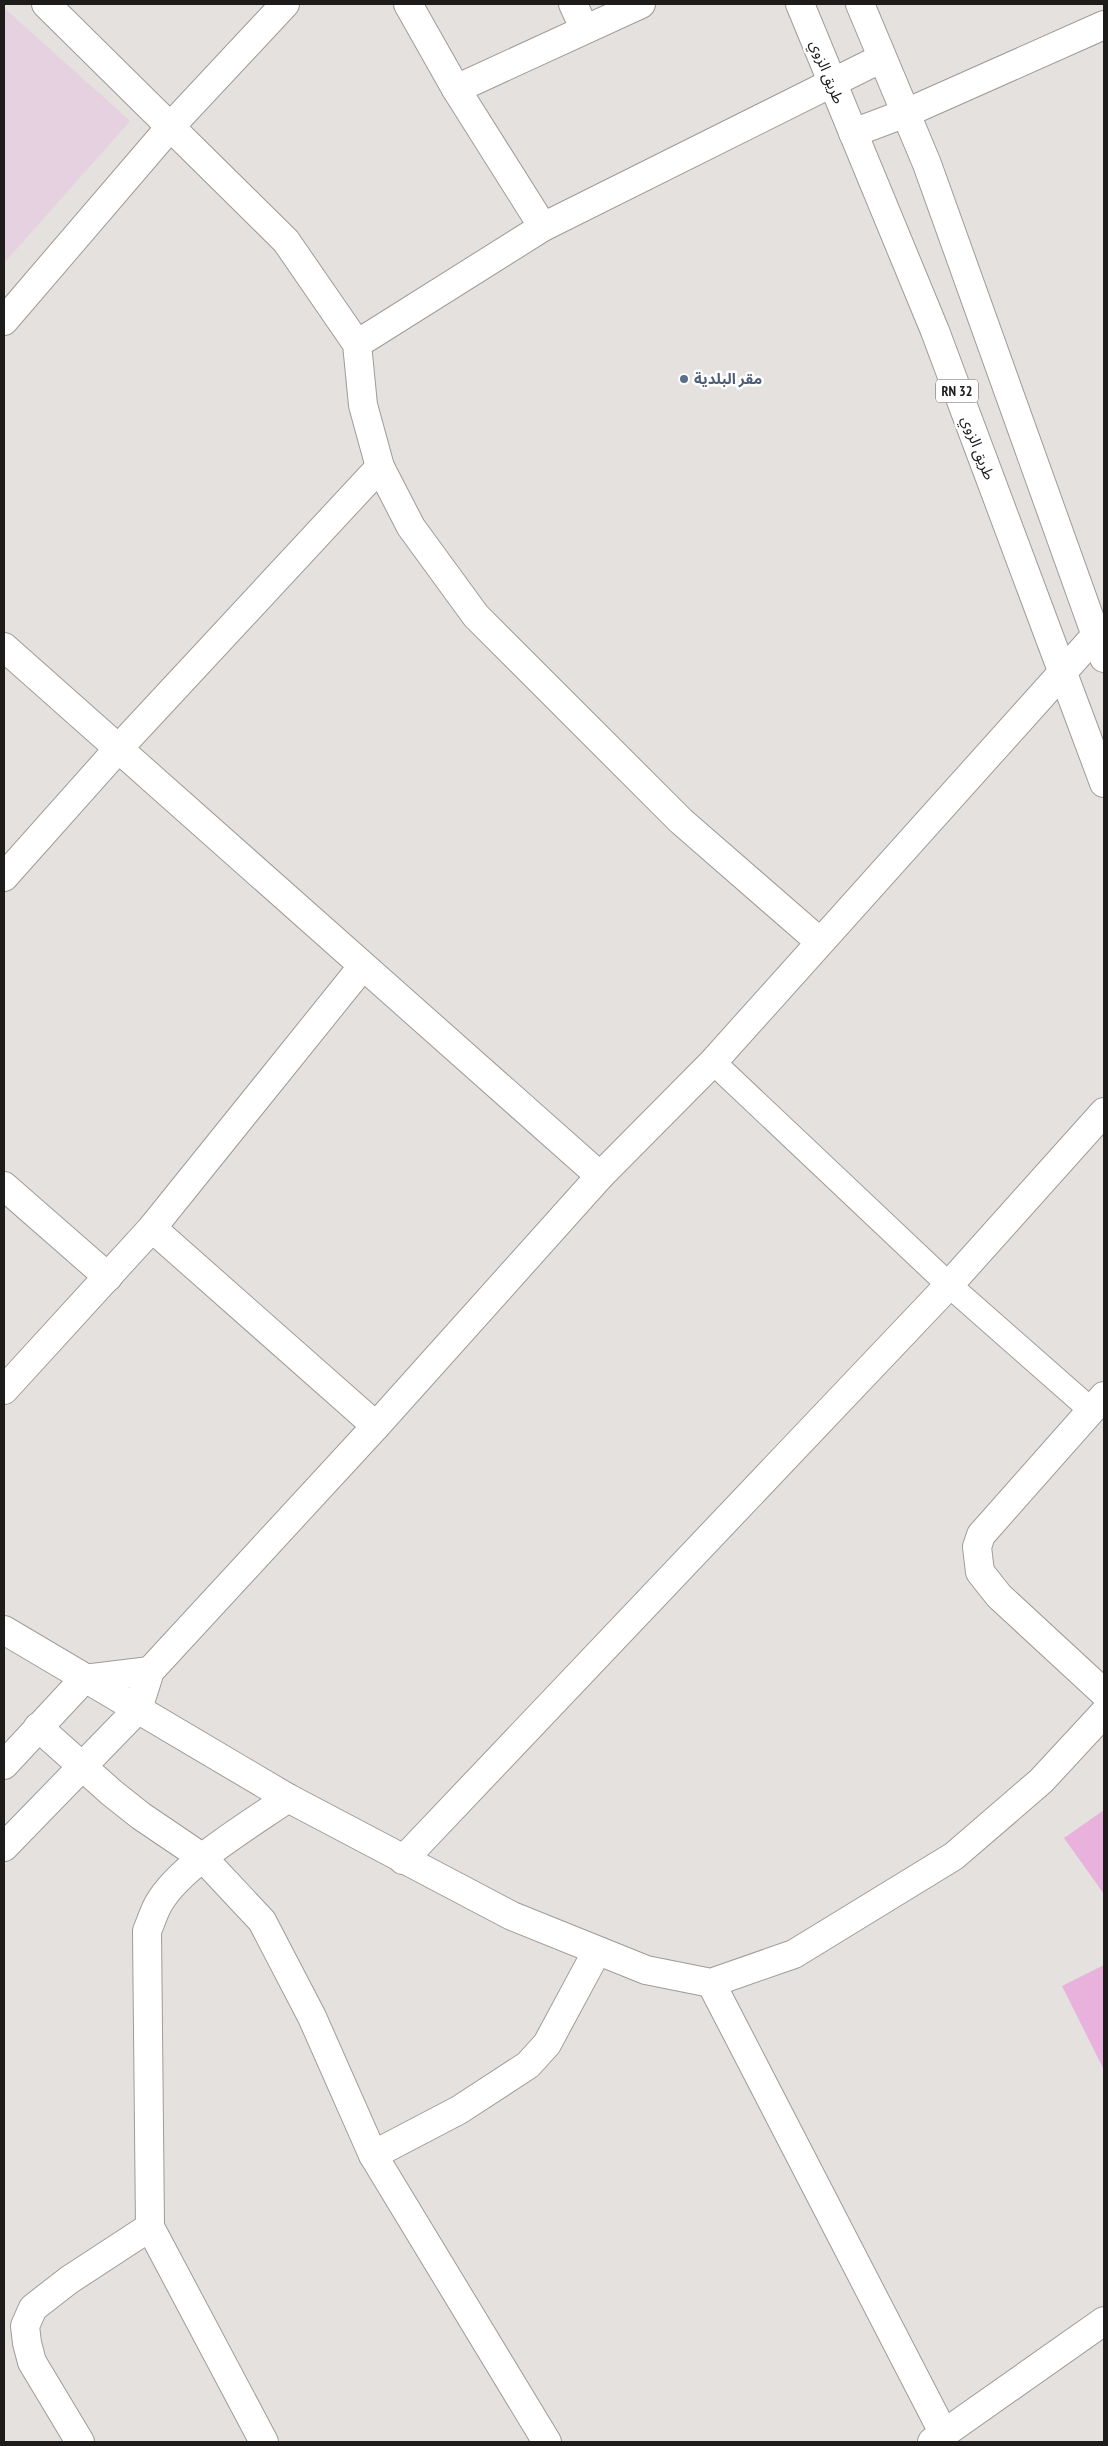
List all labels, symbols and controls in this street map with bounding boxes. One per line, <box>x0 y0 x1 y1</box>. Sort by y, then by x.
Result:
street label: طريق الزوي <box>804 37 849 107</box>
place label: مقر البلدية <box>694 369 762 388</box>
marker: مقر البلدية <box>678 373 690 385</box>
road number: RN 32 <box>936 380 978 402</box>
street label: طريق الزوي <box>955 413 999 483</box>

